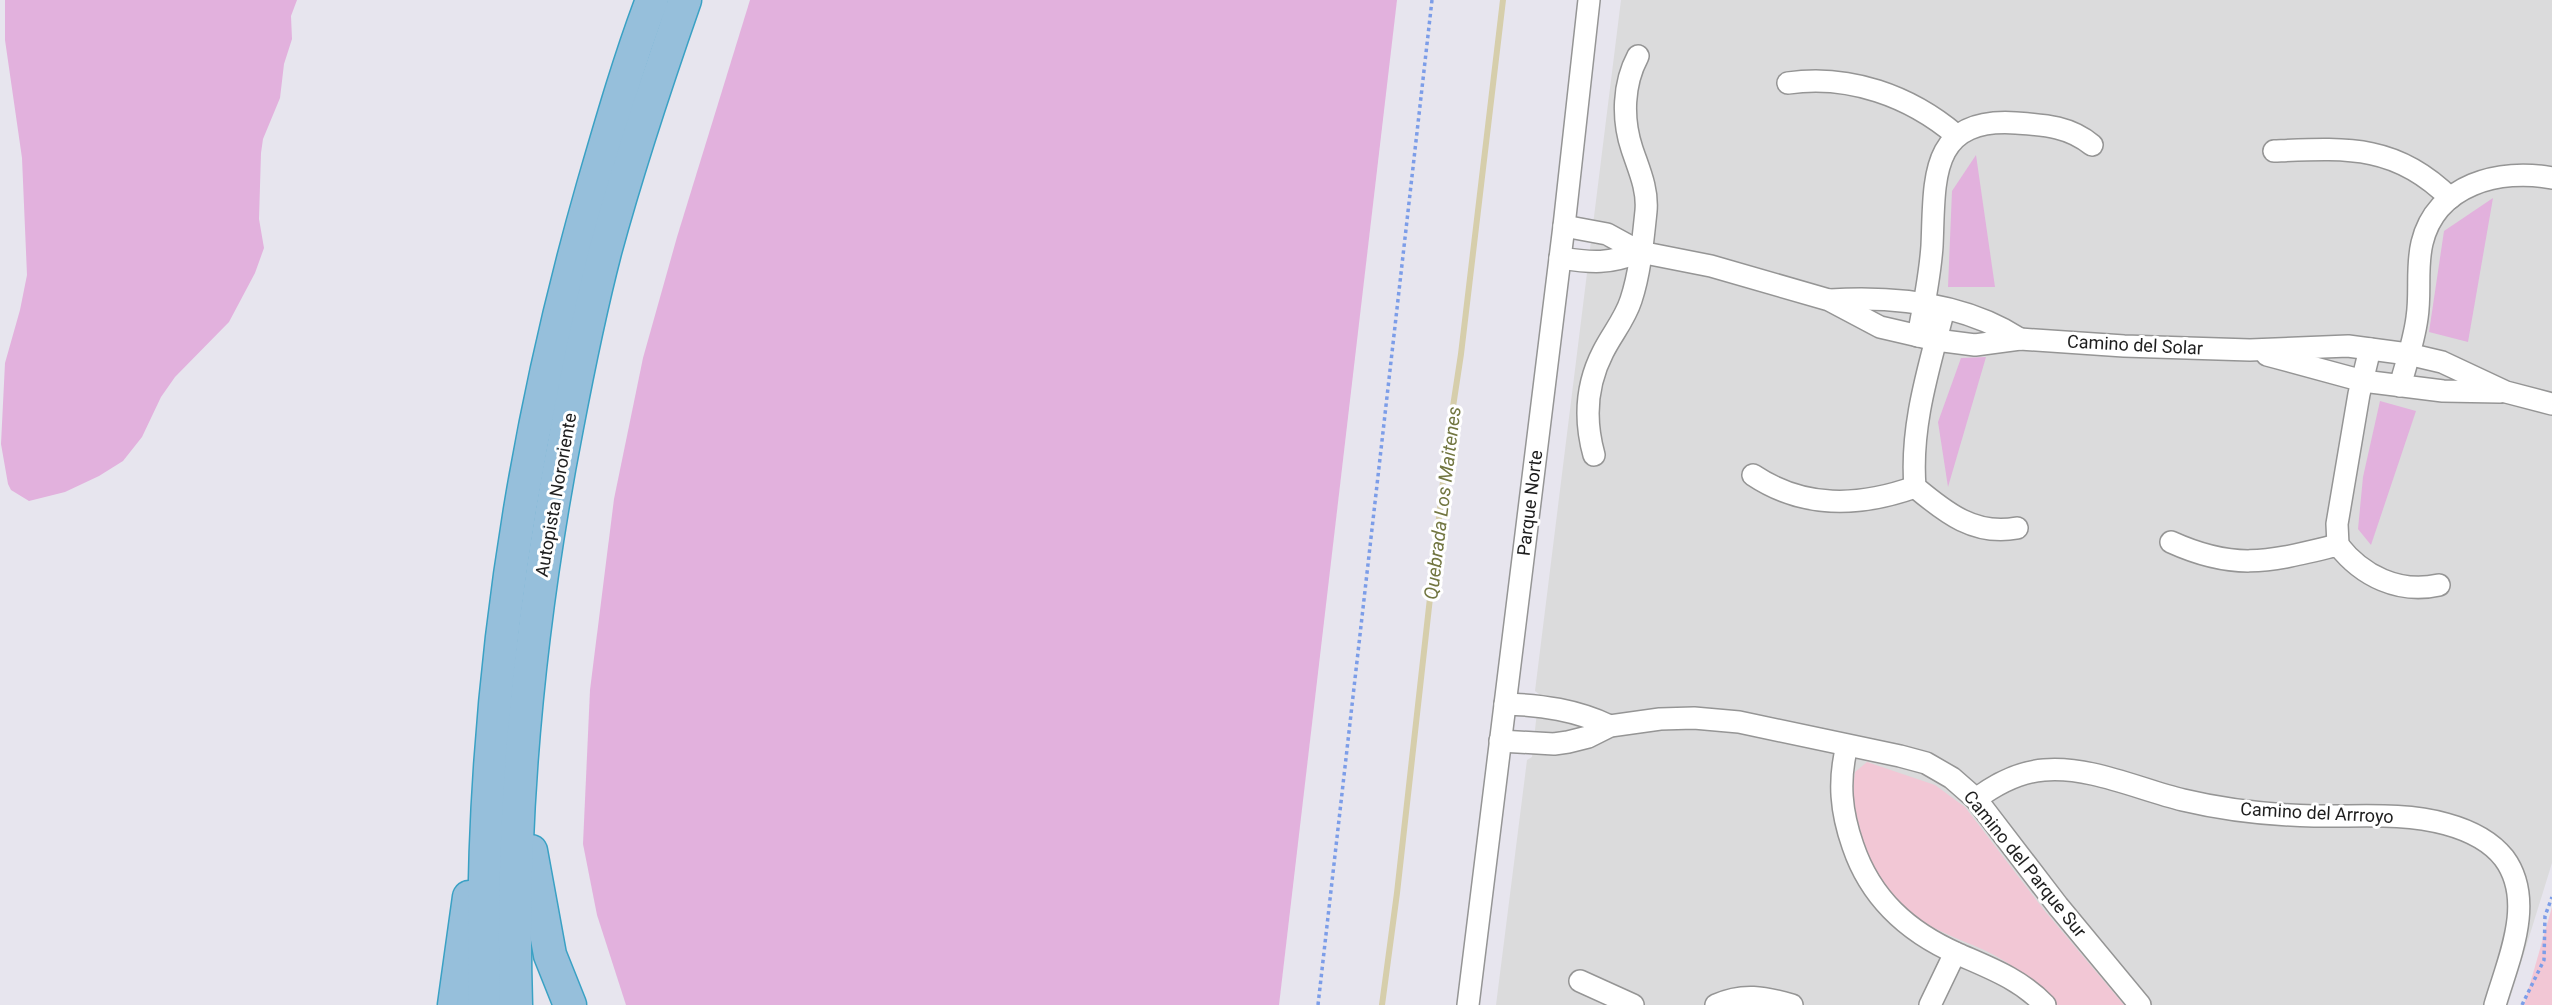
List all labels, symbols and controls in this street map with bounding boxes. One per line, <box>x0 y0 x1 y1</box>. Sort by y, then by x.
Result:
street label: Camino del Solar <box>2067 330 2204 359</box>
water label: Quebrada Los Maitenes <box>1419 405 1466 601</box>
street label: Autopista Nororiente <box>531 411 580 579</box>
street label: Parque Norte <box>1513 449 1546 557</box>
street label: Camino del Parque Sur <box>1960 786 2091 941</box>
street label: Camino del Arrroyo <box>2240 798 2394 827</box>

